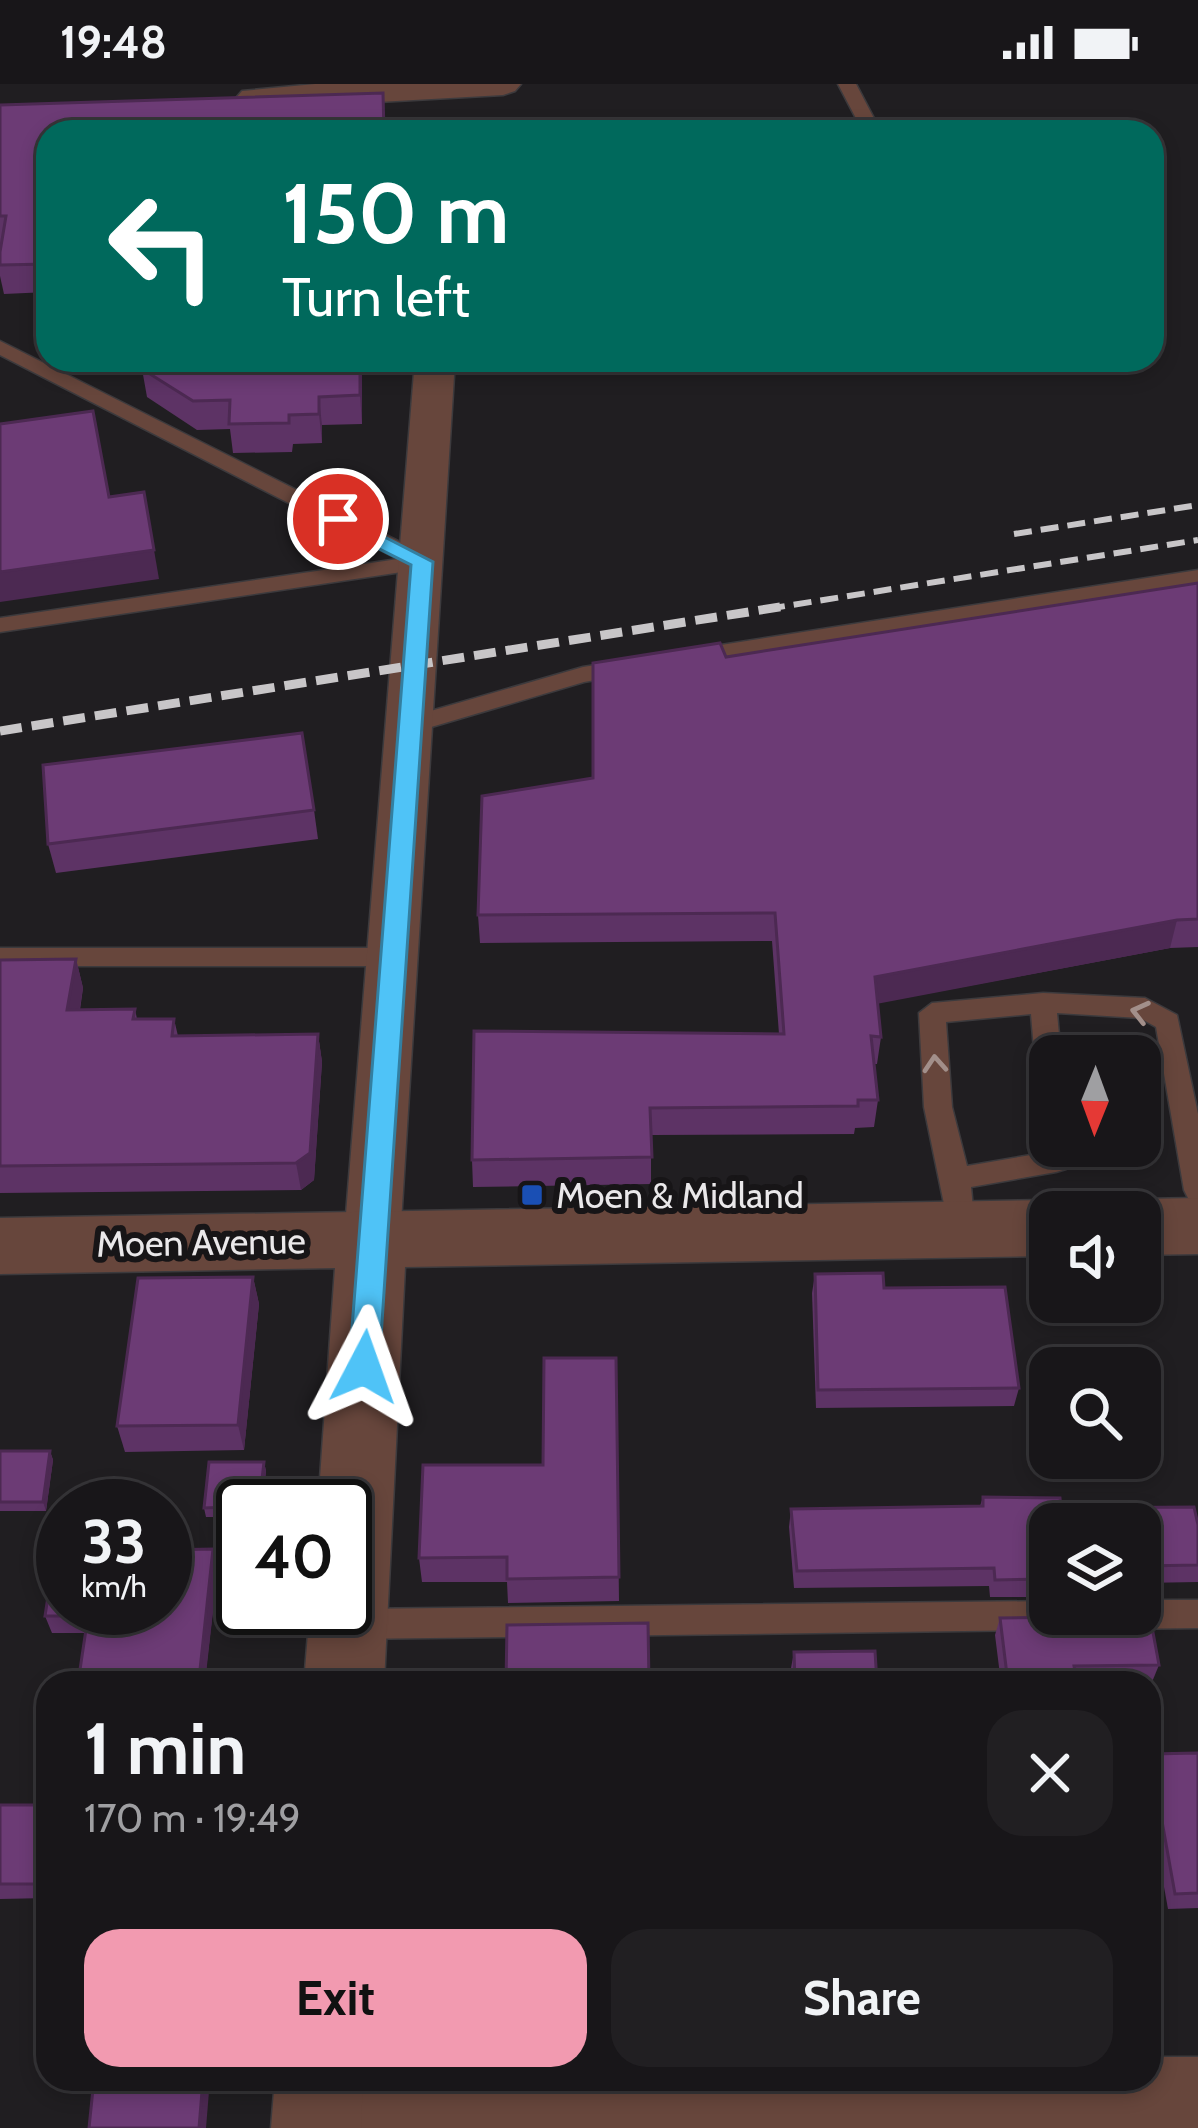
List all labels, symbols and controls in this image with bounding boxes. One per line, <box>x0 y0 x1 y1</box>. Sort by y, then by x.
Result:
text: 19:48 <box>60 15 167 69</box>
text: 150 m <box>282 162 509 264</box>
icon: left <box>84 168 240 324</box>
text: Turn left <box>282 264 470 330</box>
pin <box>287 468 389 570</box>
icon: arrive <box>305 486 371 552</box>
one-way arrow <box>1130 1001 1150 1026</box>
north arrow <box>1029 1035 1161 1167</box>
map controls <box>1029 1035 1161 1635</box>
one-way arrow <box>923 1054 949 1073</box>
place label: Moen & Midland <box>556 1173 804 1217</box>
marker: Moen & Midland <box>519 1182 545 1208</box>
button: sound <box>1029 1191 1161 1323</box>
street label: Moen Avenue <box>96 1218 306 1266</box>
position arrow <box>301 1304 427 1430</box>
button: search <box>1029 1347 1161 1479</box>
speed limit sign: 40 <box>216 1479 372 1635</box>
button: layers <box>1029 1503 1161 1635</box>
text: 33 <box>82 1505 146 1578</box>
text: km/h <box>81 1568 147 1605</box>
text: 1 min <box>84 1705 246 1792</box>
button: close <box>987 1710 1113 1836</box>
text: 170 m · 19:49 <box>84 1794 301 1842</box>
button: Exit <box>84 1929 587 2067</box>
button: Share <box>611 1929 1113 2067</box>

